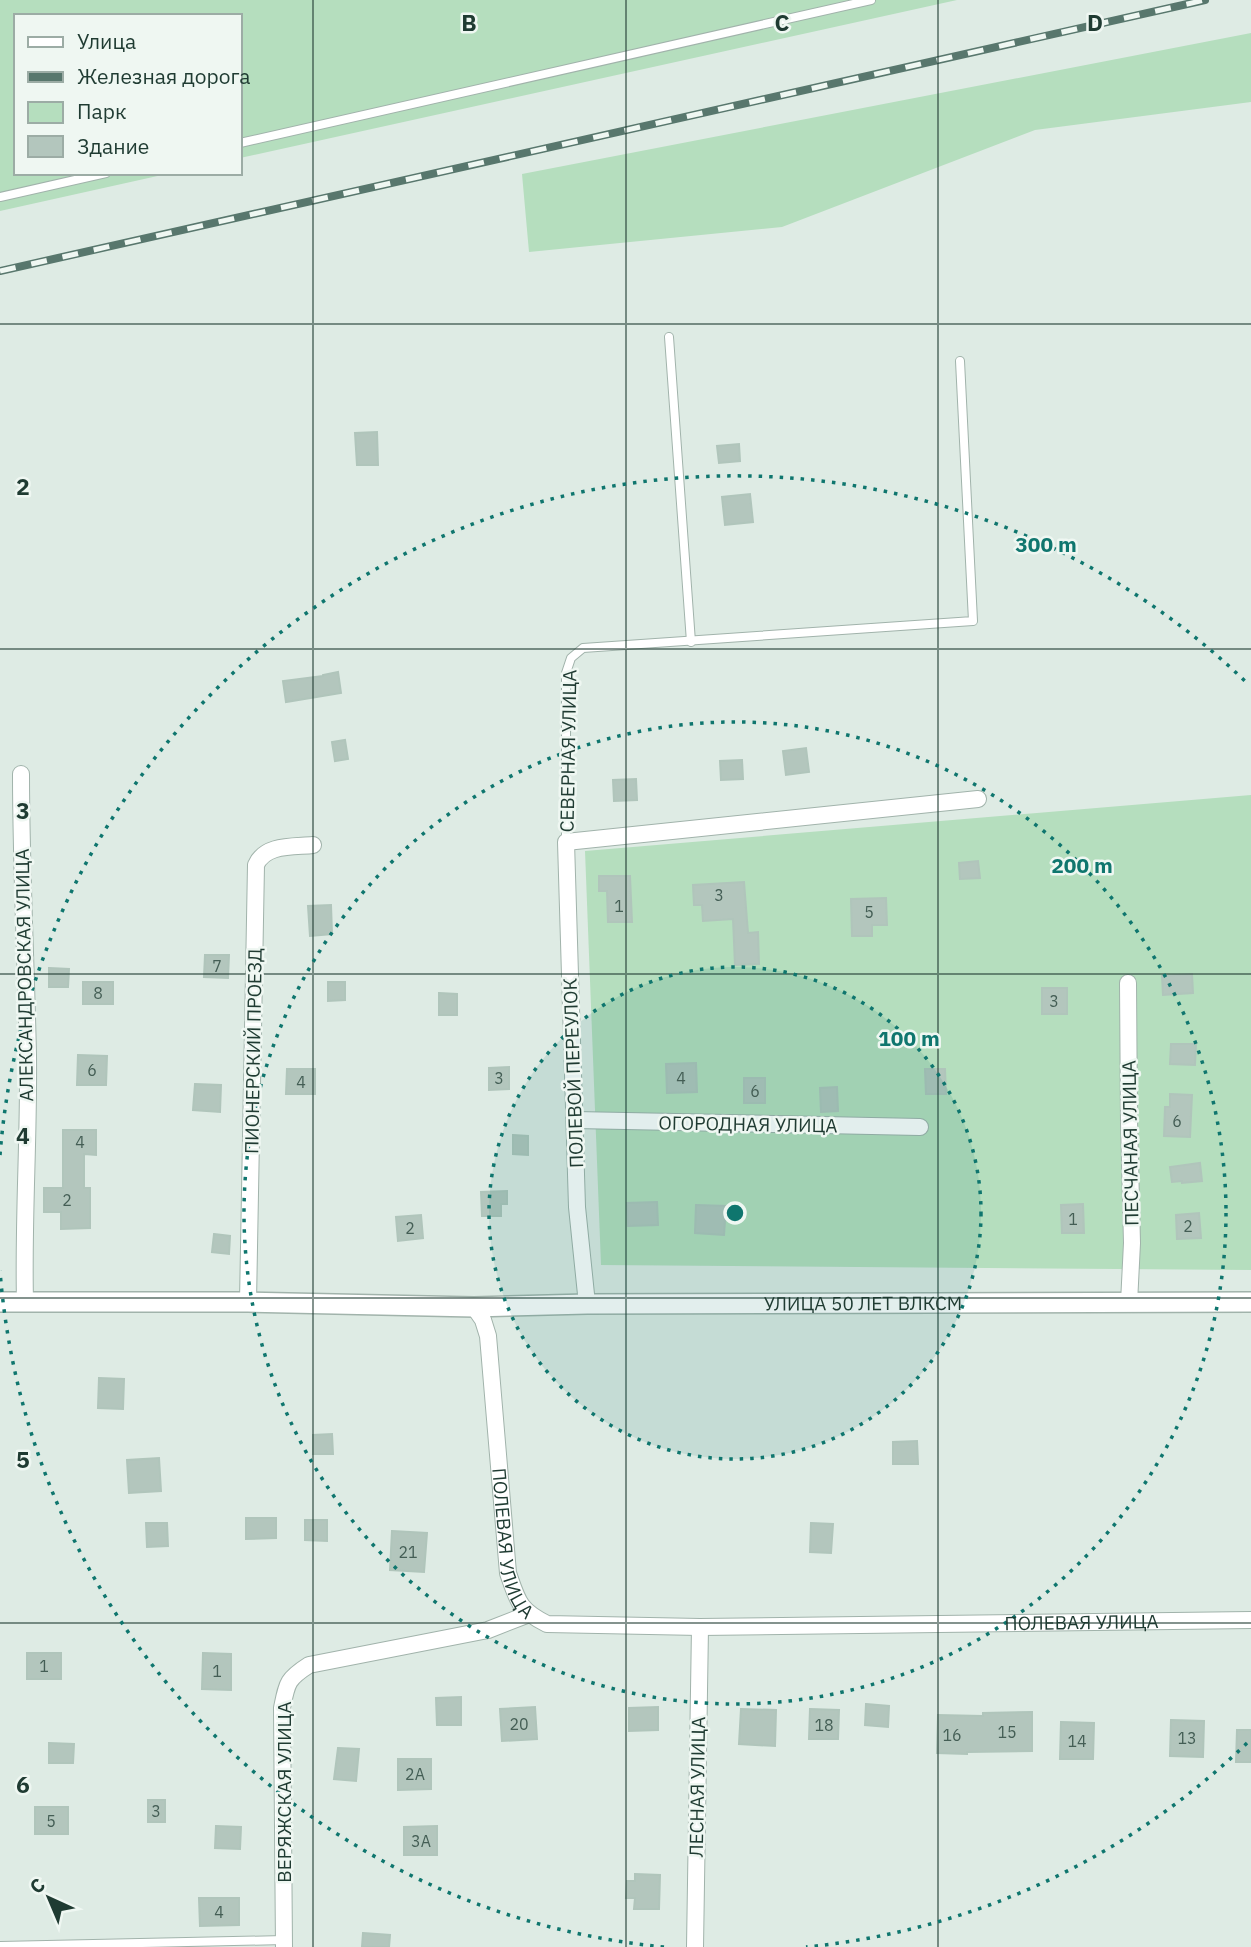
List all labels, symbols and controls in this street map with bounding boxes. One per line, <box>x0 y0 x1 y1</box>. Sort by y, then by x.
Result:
text: B <box>461 7 477 37</box>
text: C <box>775 7 790 37</box>
text: D <box>1087 7 1103 37</box>
legend <box>14 14 242 175</box>
text: Улица <box>77 27 136 55</box>
text: Железная дорога <box>77 62 250 90</box>
text: Парк <box>77 97 127 125</box>
text: Здание <box>77 132 149 160</box>
text: 2 <box>16 471 30 501</box>
text: 300 m <box>1015 530 1077 558</box>
street label: СЕВЕРНАЯ УЛИЦА <box>555 669 581 833</box>
text: 3 <box>16 795 30 825</box>
street label: АЛЕКСАНДРОВСКАЯ УЛИЦА <box>10 848 38 1102</box>
text: 200 m <box>1051 851 1113 879</box>
house number: 3 <box>714 885 724 905</box>
house number: 1 <box>614 896 624 916</box>
house number: 5 <box>864 902 874 922</box>
street label: ПИОНЕРСКИЙ ПРОЕЗД <box>239 948 267 1154</box>
house number: 7 <box>212 956 222 976</box>
street label: ПОЛЕВОЙ ПЕРЕУЛОК <box>558 977 588 1169</box>
house number: 8 <box>93 983 103 1003</box>
house number: 3 <box>1049 991 1059 1011</box>
text: 100 m <box>878 1024 940 1052</box>
house number: 6 <box>87 1060 97 1080</box>
street label: ПЕСЧАНАЯ УЛИЦА <box>1117 1060 1143 1226</box>
house number: 3 <box>494 1068 504 1088</box>
house number: 4 <box>676 1068 686 1088</box>
house number: 4 <box>296 1072 306 1092</box>
house number: 6 <box>750 1081 760 1101</box>
street label: ОГОРОДНАЯ УЛИЦА <box>658 1110 838 1138</box>
house number: 6 <box>1172 1111 1182 1131</box>
text: 4 <box>16 1120 30 1150</box>
house number: 4 <box>75 1132 85 1152</box>
house number: 2 <box>62 1190 72 1210</box>
centre of rings <box>723 1201 747 1225</box>
house number: 1 <box>1068 1209 1078 1229</box>
house number: 2 <box>1183 1216 1193 1236</box>
house number: 2 <box>405 1218 415 1238</box>
street label: УЛИЦА 50 ЛЕТ ВЛКСМ <box>764 1291 962 1315</box>
text: 5 <box>16 1444 30 1474</box>
street label: ПОЛЕВАЯ УЛИЦА <box>487 1467 539 1624</box>
house number: 21 <box>398 1542 418 1562</box>
street label: ПОЛЕВАЯ УЛИЦА <box>1004 1609 1159 1635</box>
house number: 1 <box>39 1656 49 1676</box>
house number: 1 <box>212 1661 222 1681</box>
street label: ВЕРЯЖСКАЯ УЛИЦА <box>272 1701 296 1883</box>
house number: 20 <box>509 1714 529 1734</box>
house number: 18 <box>814 1715 834 1735</box>
street label: ЛЕСНАЯ УЛИЦА <box>684 1716 710 1858</box>
house number: 15 <box>997 1722 1017 1742</box>
house number: 16 <box>942 1725 962 1745</box>
house number: 13 <box>1177 1728 1197 1748</box>
house number: 14 <box>1067 1731 1087 1751</box>
house number: 2А <box>405 1764 425 1784</box>
text: 6 <box>16 1769 30 1799</box>
house number: 3 <box>151 1801 161 1821</box>
house number: 5 <box>46 1811 56 1831</box>
house number: 3А <box>411 1831 431 1851</box>
north arrow <box>14 1863 84 1933</box>
text: С <box>24 1873 50 1899</box>
house number: 4 <box>214 1902 224 1922</box>

